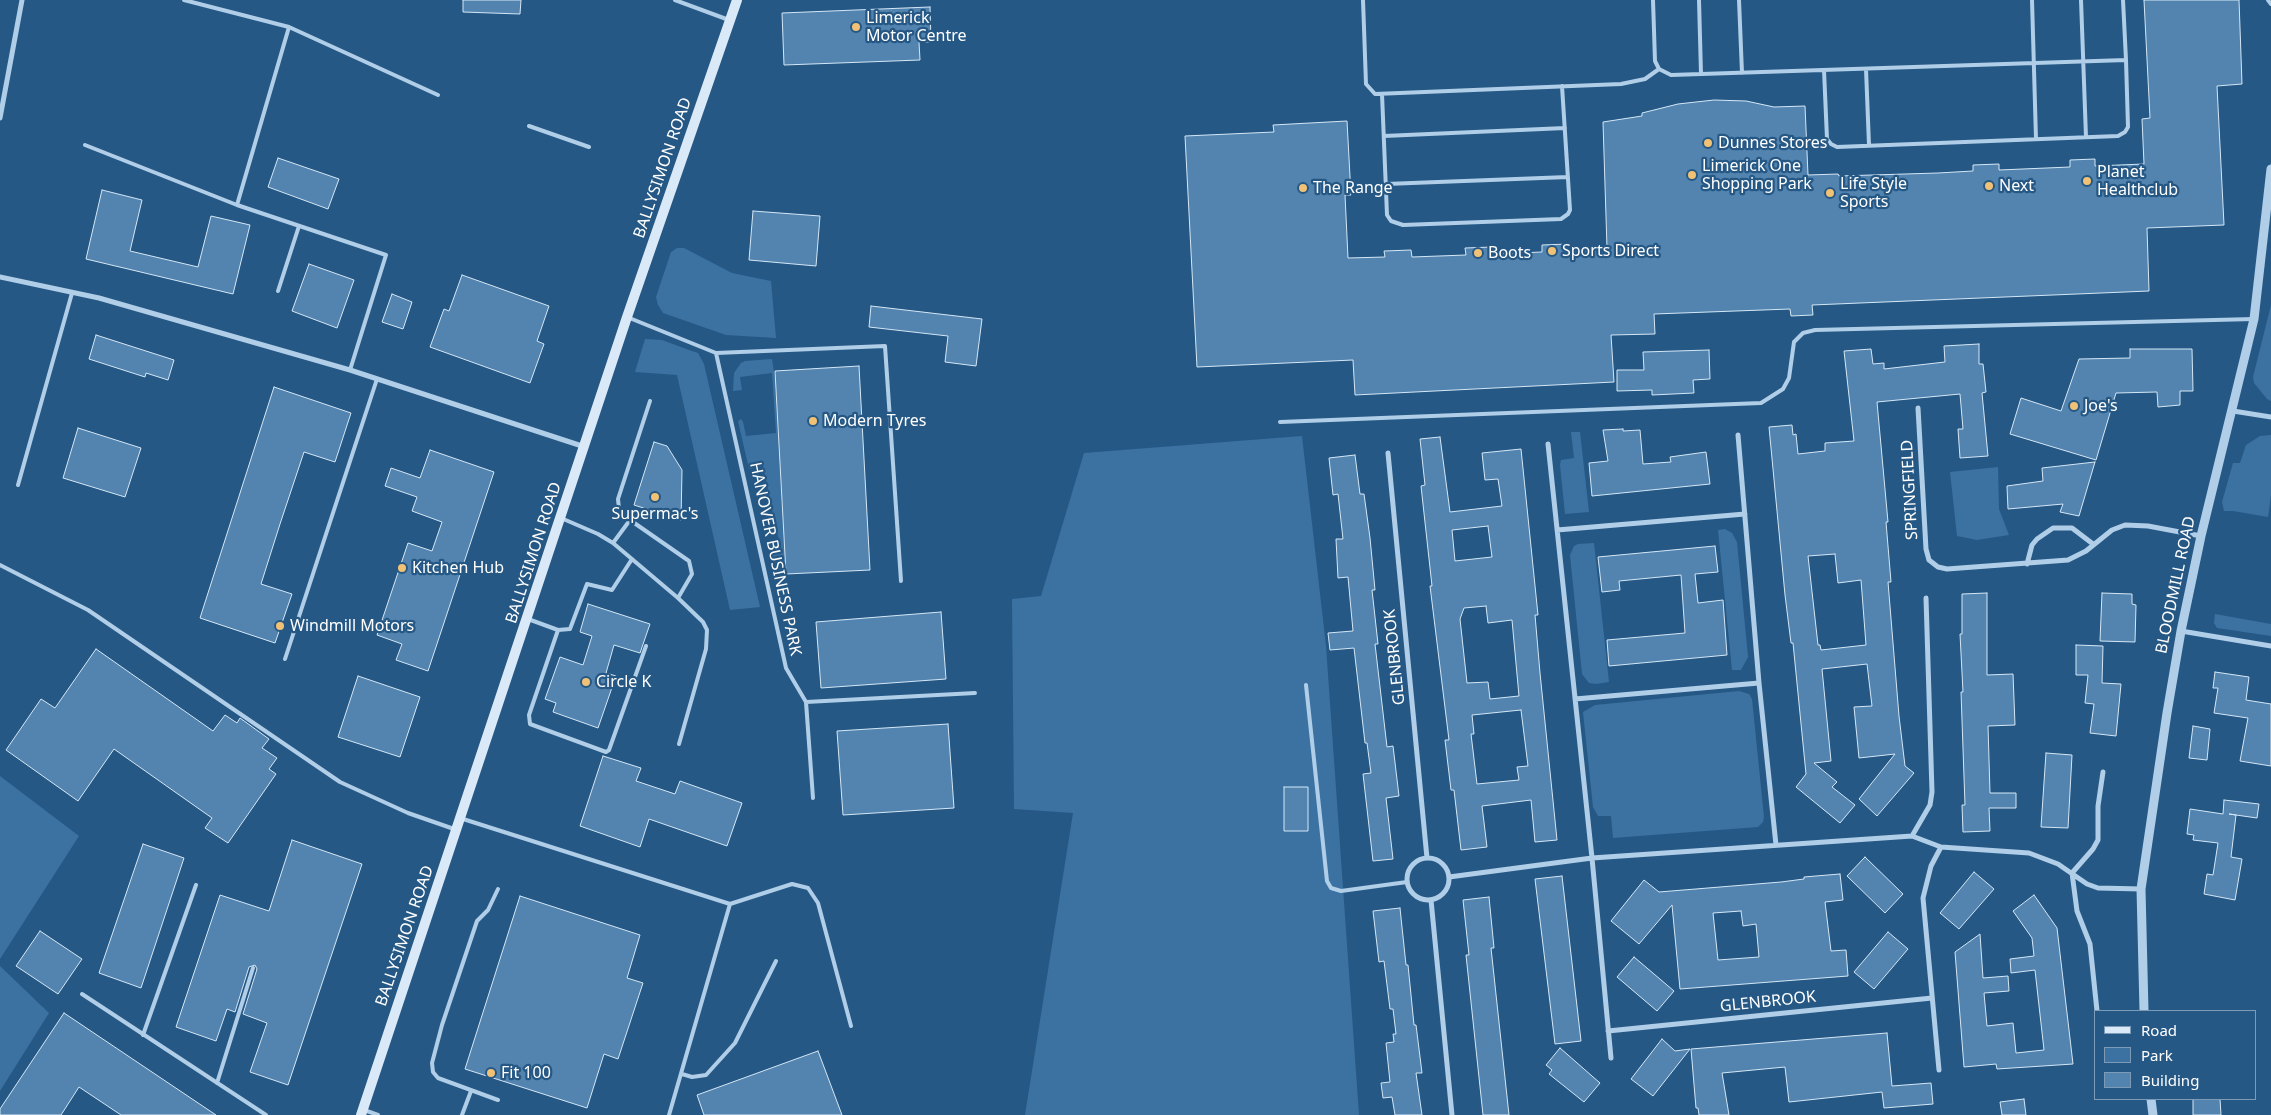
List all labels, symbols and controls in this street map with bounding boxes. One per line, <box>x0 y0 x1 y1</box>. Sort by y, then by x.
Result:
place label: Limerick Motor Centre <box>866 8 967 46</box>
marker: Limerick Motor Centre <box>850 21 862 33</box>
street label: BALLYSIMON ROAD <box>630 95 696 241</box>
place label: Dunnes Stores <box>1718 133 1827 153</box>
marker: Dunnes Stores <box>1702 137 1714 149</box>
place label: Limerick One Shopping Park <box>1702 156 1812 194</box>
place label: Planet Healthclub <box>2097 162 2178 200</box>
marker: Limerick One Shopping Park <box>1686 169 1698 181</box>
place label: Life Style Sports <box>1840 174 1907 212</box>
marker: Planet Healthclub <box>2081 175 2093 187</box>
place label: Next <box>1999 176 2034 196</box>
place label: The Range <box>1313 178 1393 198</box>
marker: Next <box>1983 180 1995 192</box>
marker: The Range <box>1297 182 1309 194</box>
marker: Life Style Sports <box>1824 187 1836 199</box>
place label: Sports Direct <box>1562 241 1659 261</box>
place label: Boots <box>1488 243 1531 263</box>
marker: Sports Direct <box>1546 245 1558 257</box>
marker: Boots <box>1472 247 1484 259</box>
place label: Joe's <box>2084 396 2118 416</box>
marker: Joe's <box>2068 400 2080 412</box>
place label: Modern Tyres <box>823 411 926 431</box>
marker: Modern Tyres <box>807 415 819 427</box>
street label: SPRINGFIELD <box>1898 439 1922 541</box>
street label: HANOVER BUSINESS PARK <box>745 461 805 657</box>
street label: BALLYSIMON ROAD <box>502 480 566 626</box>
marker: Supermac's <box>649 491 661 503</box>
place label: Supermac's <box>612 504 698 524</box>
street label: BLOODMILL ROAD <box>2152 515 2200 655</box>
place label: Kitchen Hub <box>412 558 504 578</box>
marker: Kitchen Hub <box>396 562 408 574</box>
street label: GLENBROOK <box>1380 608 1410 706</box>
place label: Windmill Motors <box>290 616 414 636</box>
marker: Windmill Motors <box>274 620 286 632</box>
place label: Circle K <box>596 672 651 692</box>
marker: Circle K <box>580 676 592 688</box>
street label: BALLYSIMON ROAD <box>372 863 438 1009</box>
street label: GLENBROOK <box>1719 987 1817 1017</box>
legend <box>2094 1010 2256 1100</box>
text: Road <box>2141 1020 2177 1040</box>
text: Park <box>2141 1045 2173 1065</box>
place label: Fit 100 <box>501 1063 551 1083</box>
marker: Fit 100 <box>485 1067 497 1079</box>
text: Building <box>2141 1070 2199 1090</box>

